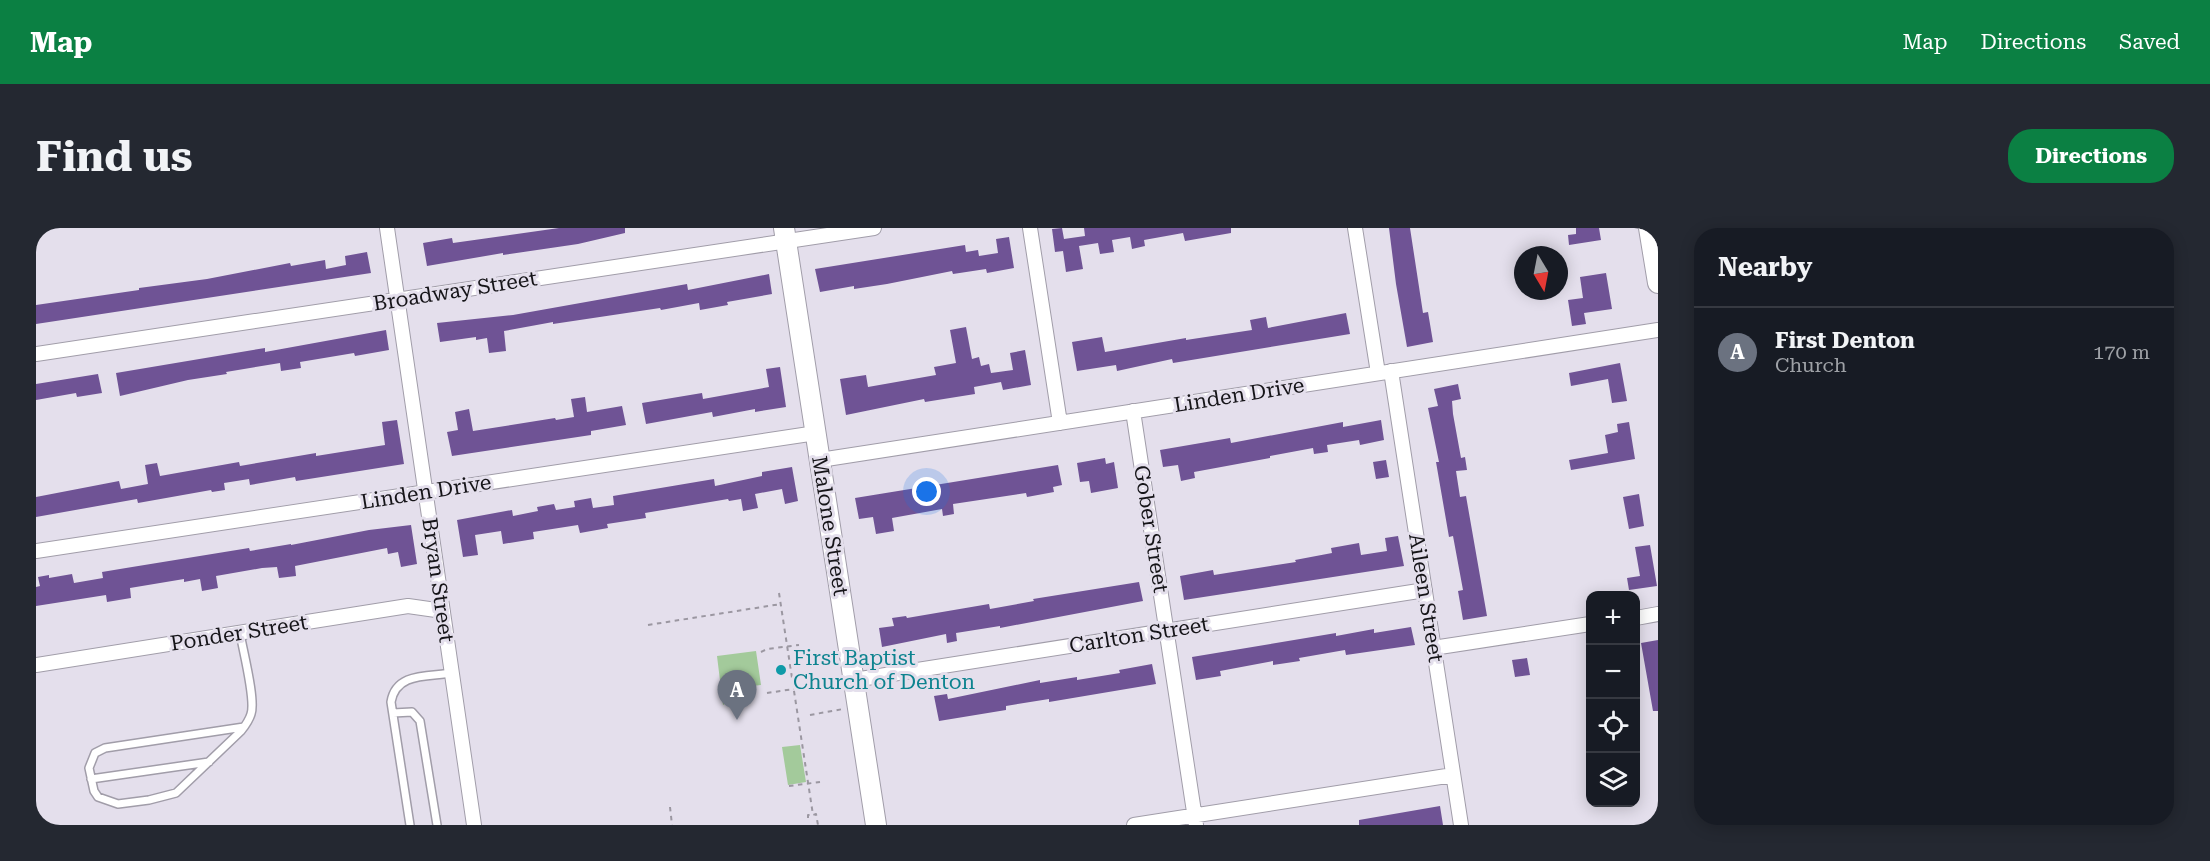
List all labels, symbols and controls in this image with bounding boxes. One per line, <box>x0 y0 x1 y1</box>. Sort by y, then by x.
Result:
text: Map <box>30 26 92 59</box>
text: Map <box>1903 30 1947 54</box>
text: Directions <box>1980 30 2086 54</box>
text: Saved <box>2119 30 2180 54</box>
button: Directions <box>2008 129 2174 183</box>
text: Find us <box>36 132 193 181</box>
north arrow <box>1514 246 1568 300</box>
text: Nearby <box>1718 252 1812 282</box>
street label: Broadway Street <box>371 266 539 316</box>
text: First Denton <box>1775 328 1915 353</box>
text: A <box>1730 340 1745 364</box>
text: 170 m <box>2093 340 2150 364</box>
text: Church <box>1775 353 1847 377</box>
street label: Linden Drive <box>1172 373 1306 417</box>
street label: Malone Street <box>807 454 853 598</box>
street label: Gober Street <box>1129 463 1173 595</box>
street label: Linden Drive <box>359 470 493 514</box>
your location <box>912 477 941 506</box>
street label: Bryan Street <box>417 516 459 644</box>
street label: Aileen Street <box>1404 532 1448 664</box>
map controls <box>1586 591 1640 807</box>
button: + <box>1586 591 1640 645</box>
street label: Ponder Street <box>169 610 310 656</box>
street label: Carlton Street <box>1067 612 1211 658</box>
button: − <box>1586 645 1640 699</box>
place label: First Baptist Church of Denton <box>793 646 976 694</box>
marker: First Baptist Church of Denton <box>774 663 788 677</box>
pin: A <box>718 670 756 720</box>
button: locate <box>1586 699 1640 753</box>
button: layers <box>1586 753 1640 807</box>

